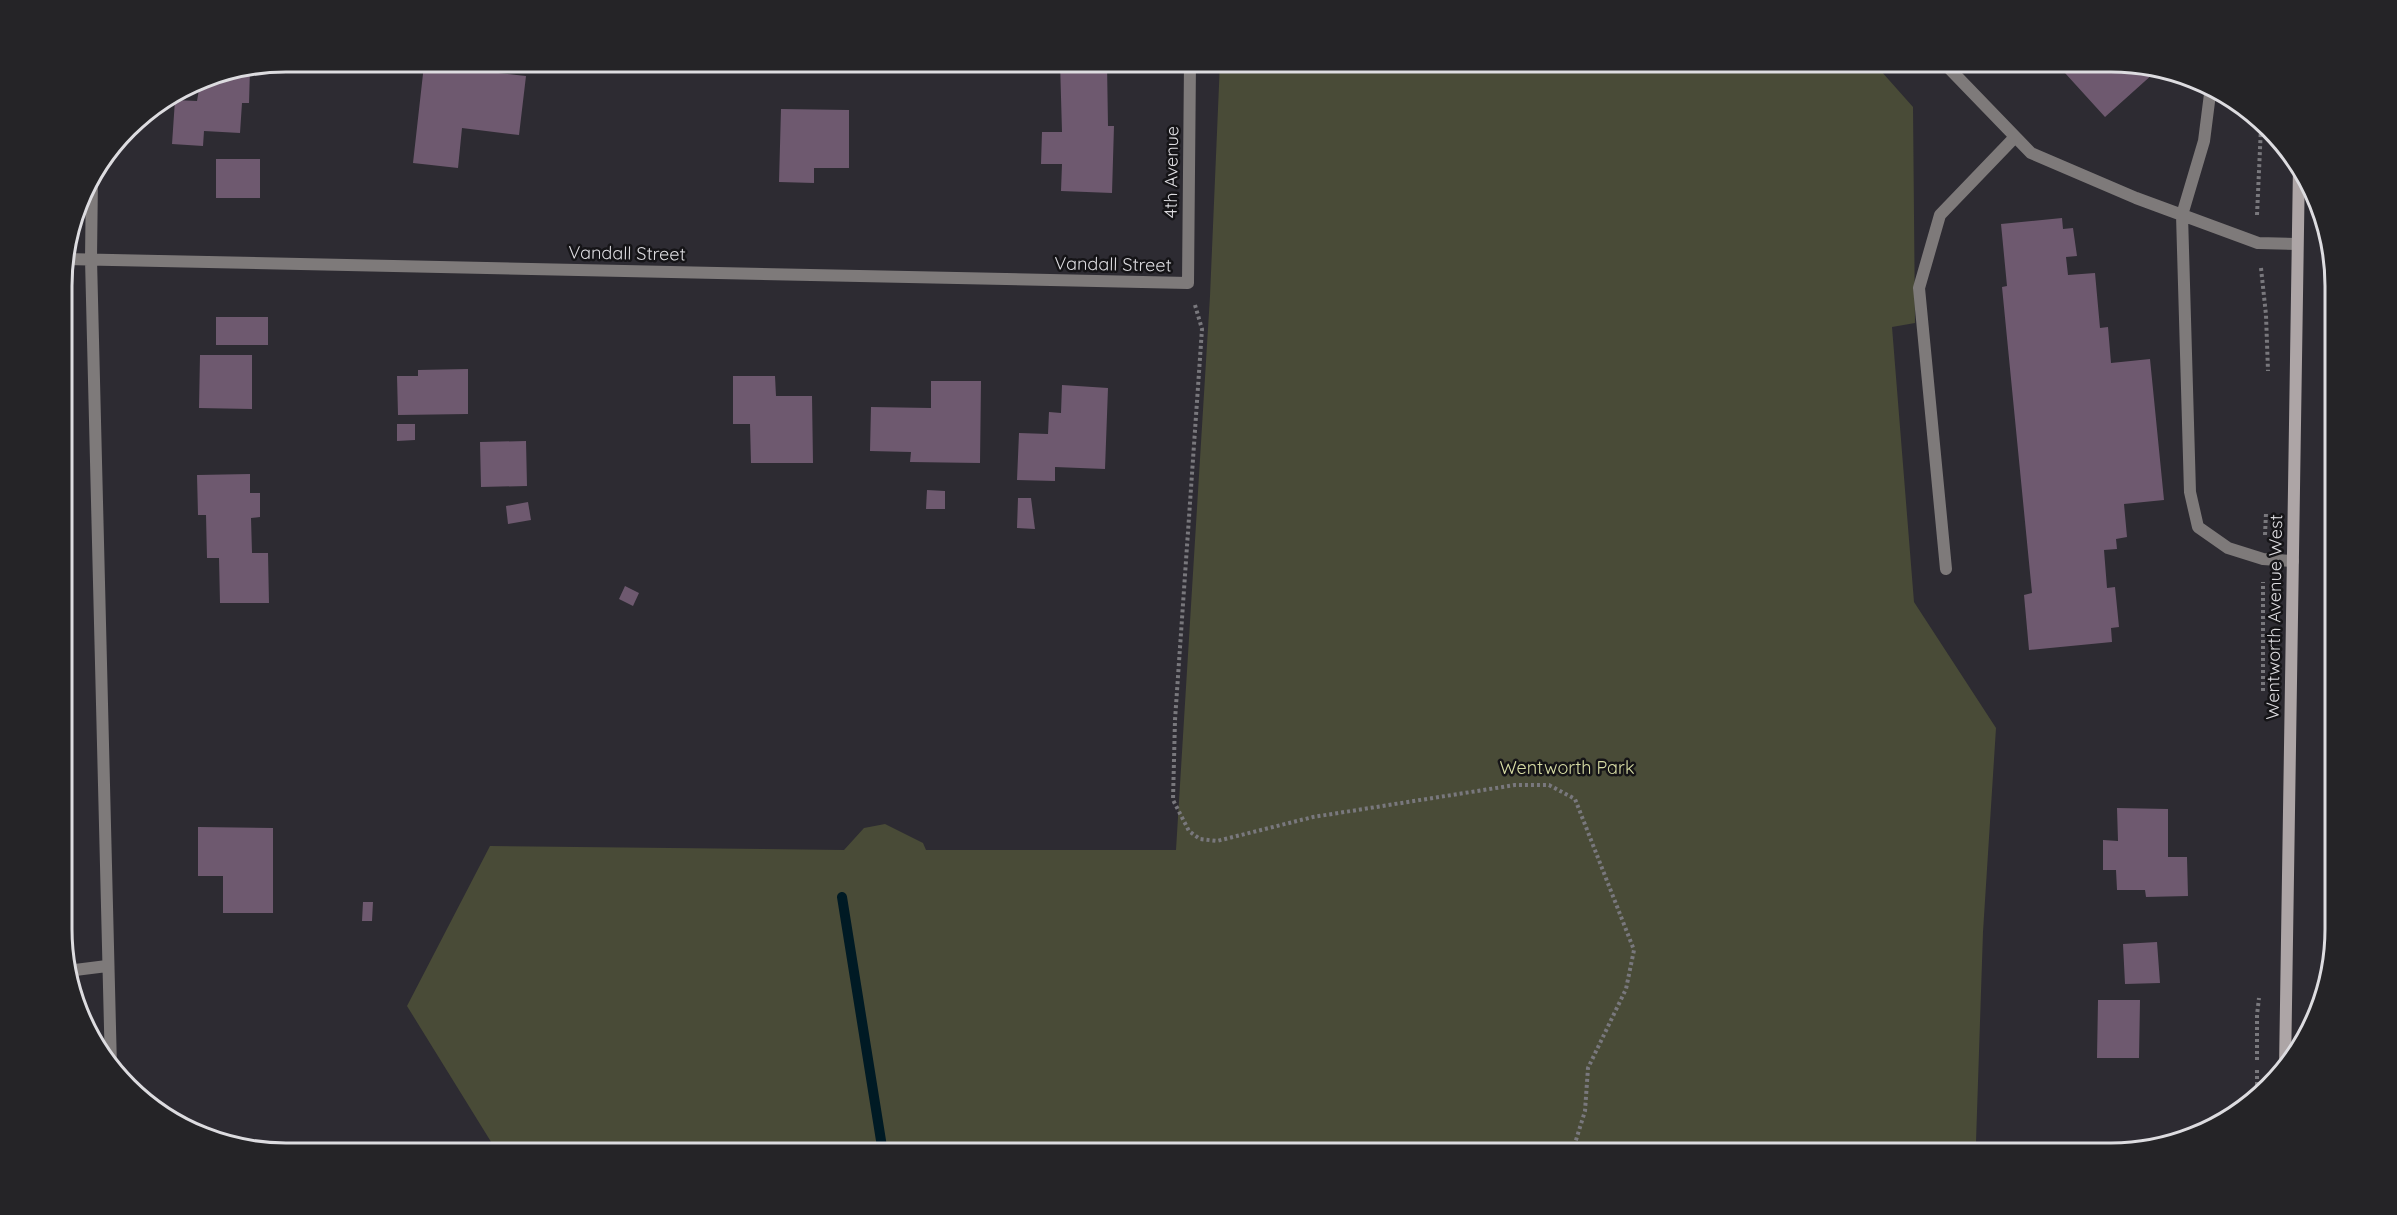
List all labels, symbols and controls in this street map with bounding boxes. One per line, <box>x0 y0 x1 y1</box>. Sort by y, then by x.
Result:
street label: 4th Avenue <box>1159 126 1183 218</box>
street label: Vandall Street <box>568 240 686 266</box>
street label: Vandall Street <box>1054 251 1172 277</box>
street label: Wentworth Avenue West <box>2261 514 2287 720</box>
park label: Wentworth Park <box>1499 756 1635 779</box>

